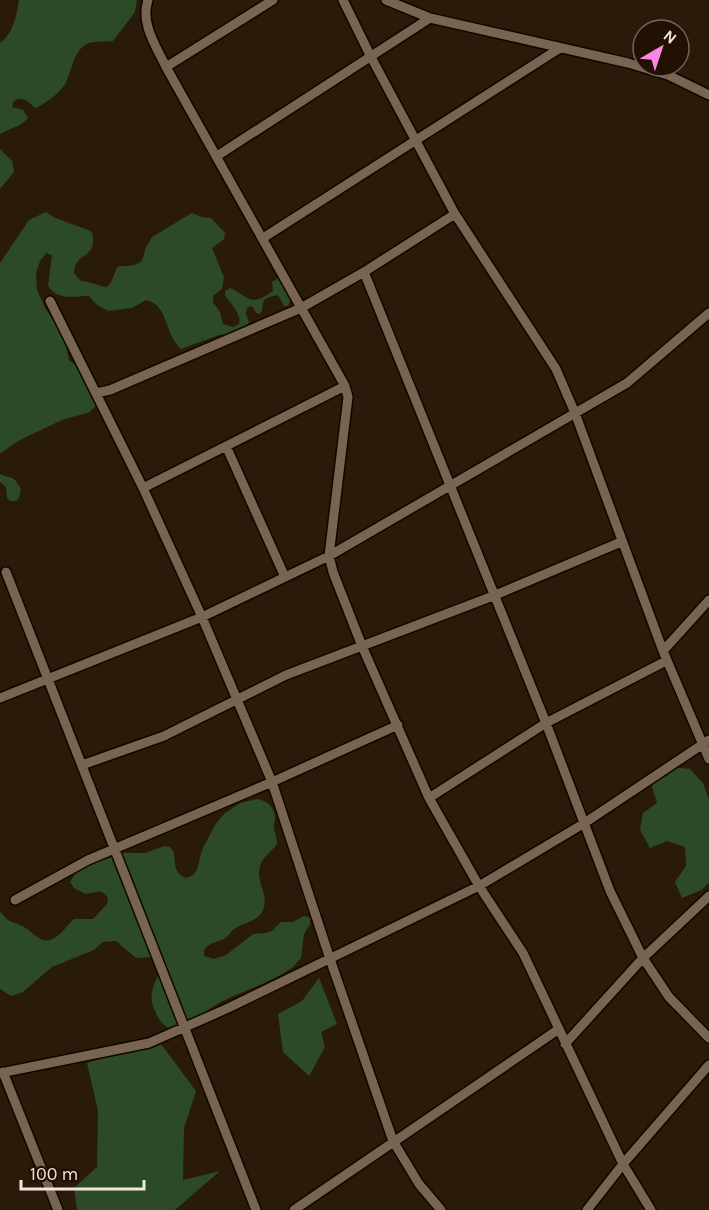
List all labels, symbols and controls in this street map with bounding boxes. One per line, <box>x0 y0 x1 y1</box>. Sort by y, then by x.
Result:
north arrow <box>631 18 691 78</box>
text: N <box>660 26 681 48</box>
scale bar <box>21 1153 144 1191</box>
text: 100 m <box>30 1163 78 1185</box>

